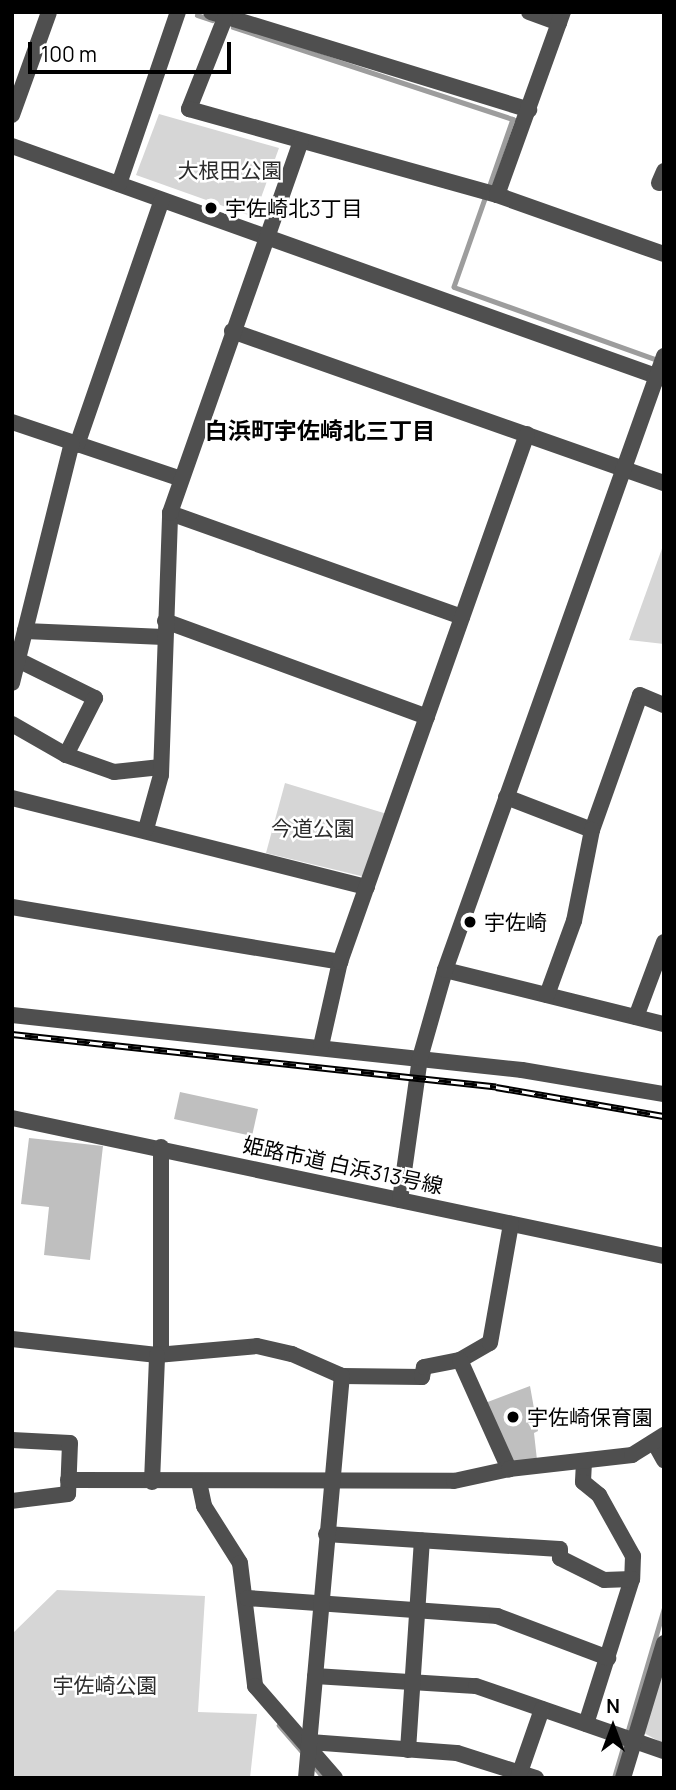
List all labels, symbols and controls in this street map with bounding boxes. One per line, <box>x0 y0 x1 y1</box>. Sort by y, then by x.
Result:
scale bar <box>32 28 234 72</box>
text: 100 m <box>41 40 97 68</box>
park label: 大根田公園 <box>178 157 282 183</box>
place label: 宇佐崎北3丁目 <box>225 195 363 221</box>
marker: 宇佐崎北3丁目 <box>203 200 219 216</box>
district label: 白浜町宇佐崎北三丁目 <box>205 416 435 444</box>
park label: 今道公園 <box>271 815 355 841</box>
place label: 宇佐崎 <box>484 909 547 935</box>
marker: 宇佐崎 <box>462 914 478 930</box>
street label: 姫路市道 白浜313号線 <box>241 1132 445 1198</box>
place label: 宇佐崎保育園 <box>527 1404 653 1430</box>
marker: 宇佐崎保育園 <box>505 1409 521 1425</box>
park label: 宇佐崎公園 <box>53 1672 157 1698</box>
north arrow <box>578 1692 648 1762</box>
text: N <box>606 1693 620 1719</box>

